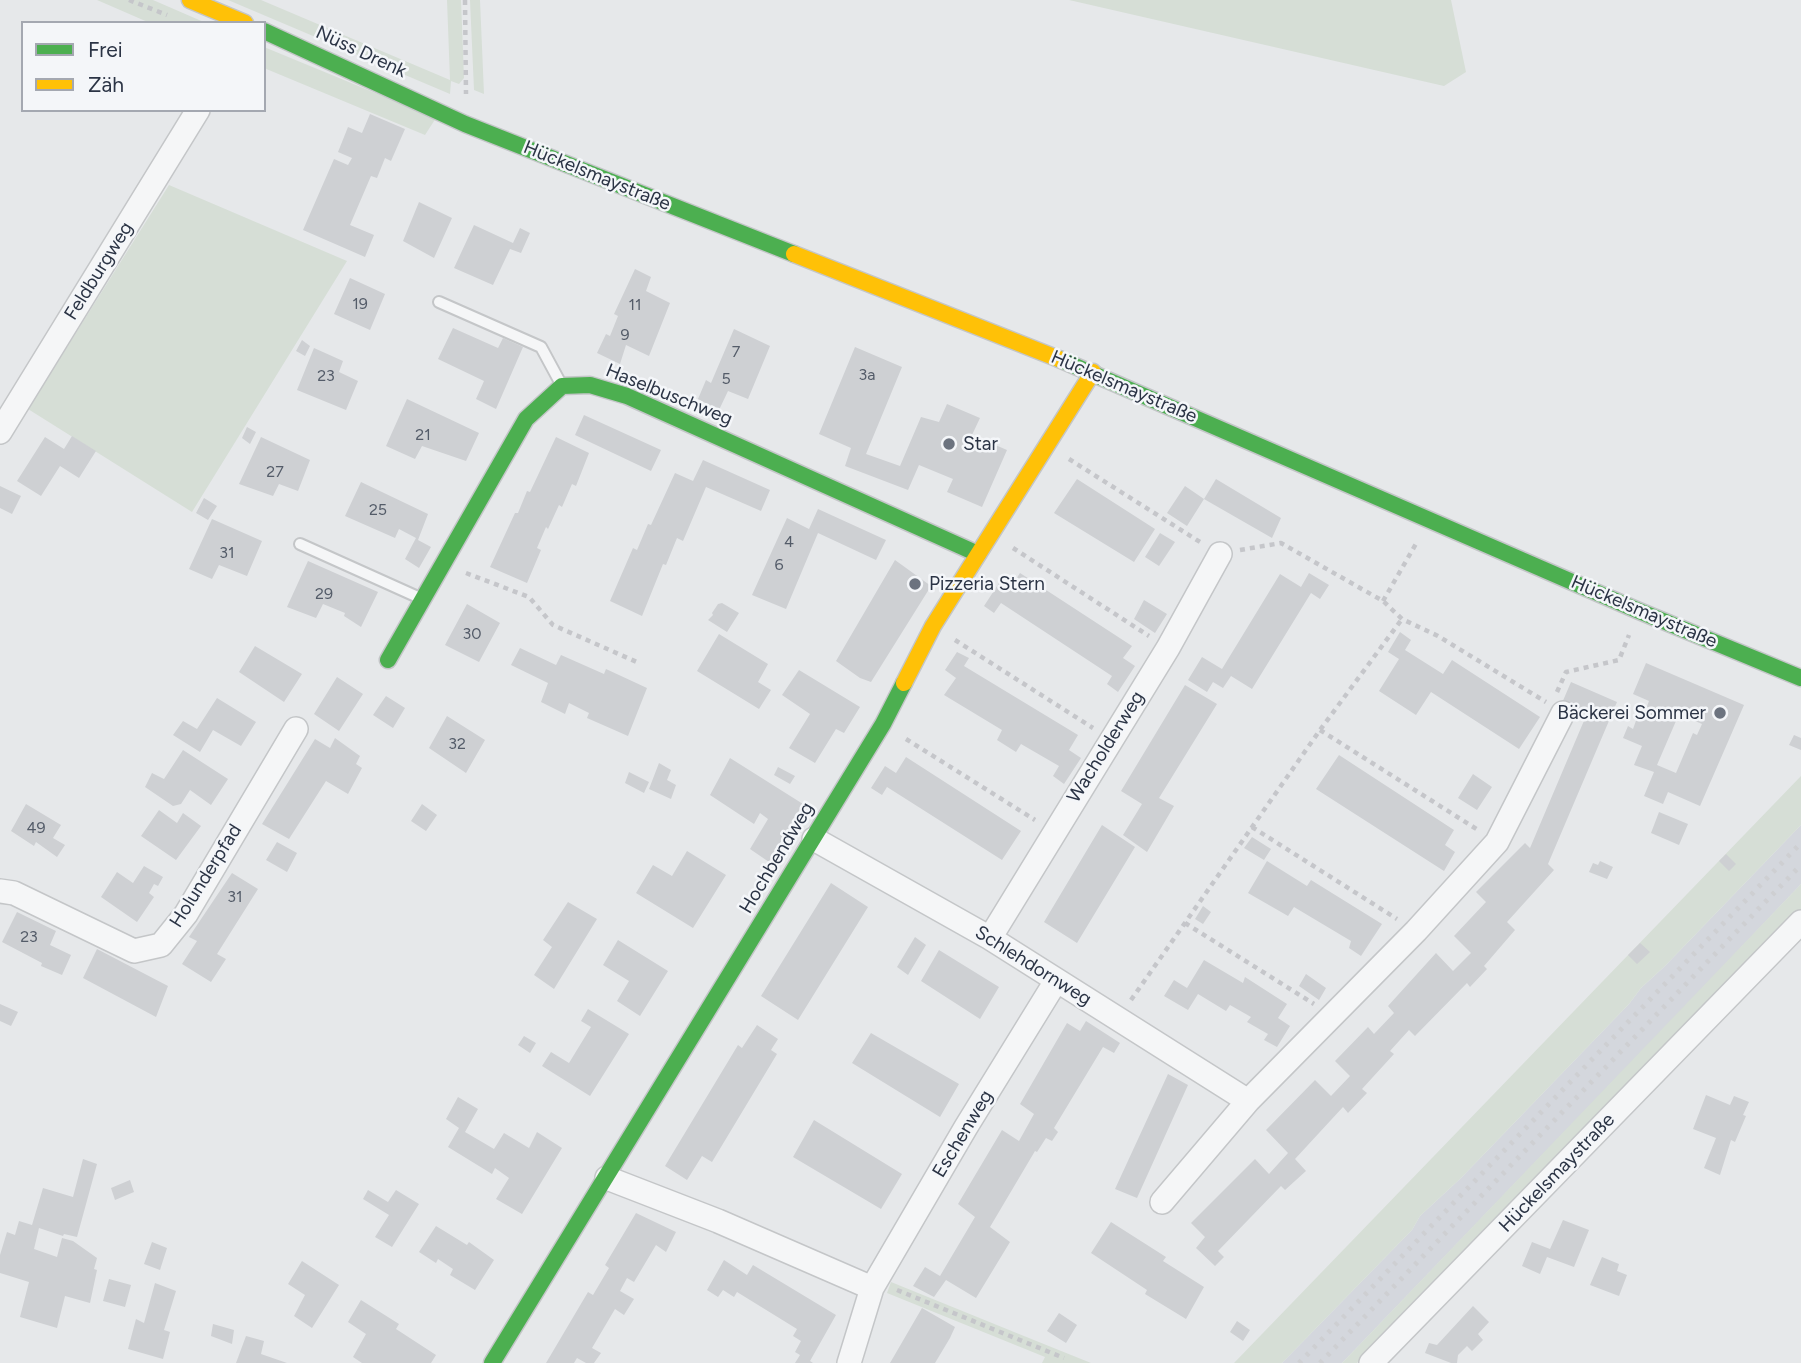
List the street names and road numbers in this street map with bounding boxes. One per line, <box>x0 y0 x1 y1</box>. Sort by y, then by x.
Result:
street label: Nüss Drenk <box>312 21 410 83</box>
street label: Hückelsmaystraße <box>520 136 674 216</box>
street label: Feldburgweg <box>60 218 138 324</box>
street label: Hückelsmaystraße <box>1048 346 1200 428</box>
street label: Haselbuschweg <box>602 359 736 431</box>
street label: Hückelsmaystraße <box>1568 571 1720 653</box>
street label: Wacholderweg <box>1063 687 1149 807</box>
street label: Hochbendweg <box>735 798 819 918</box>
street label: Holunderpfad <box>165 820 247 932</box>
street label: Schlehdornweg <box>971 921 1095 1011</box>
street label: Eschenweg <box>928 1086 998 1182</box>
street label: Hückelsmaystraße <box>1494 1109 1620 1237</box>

